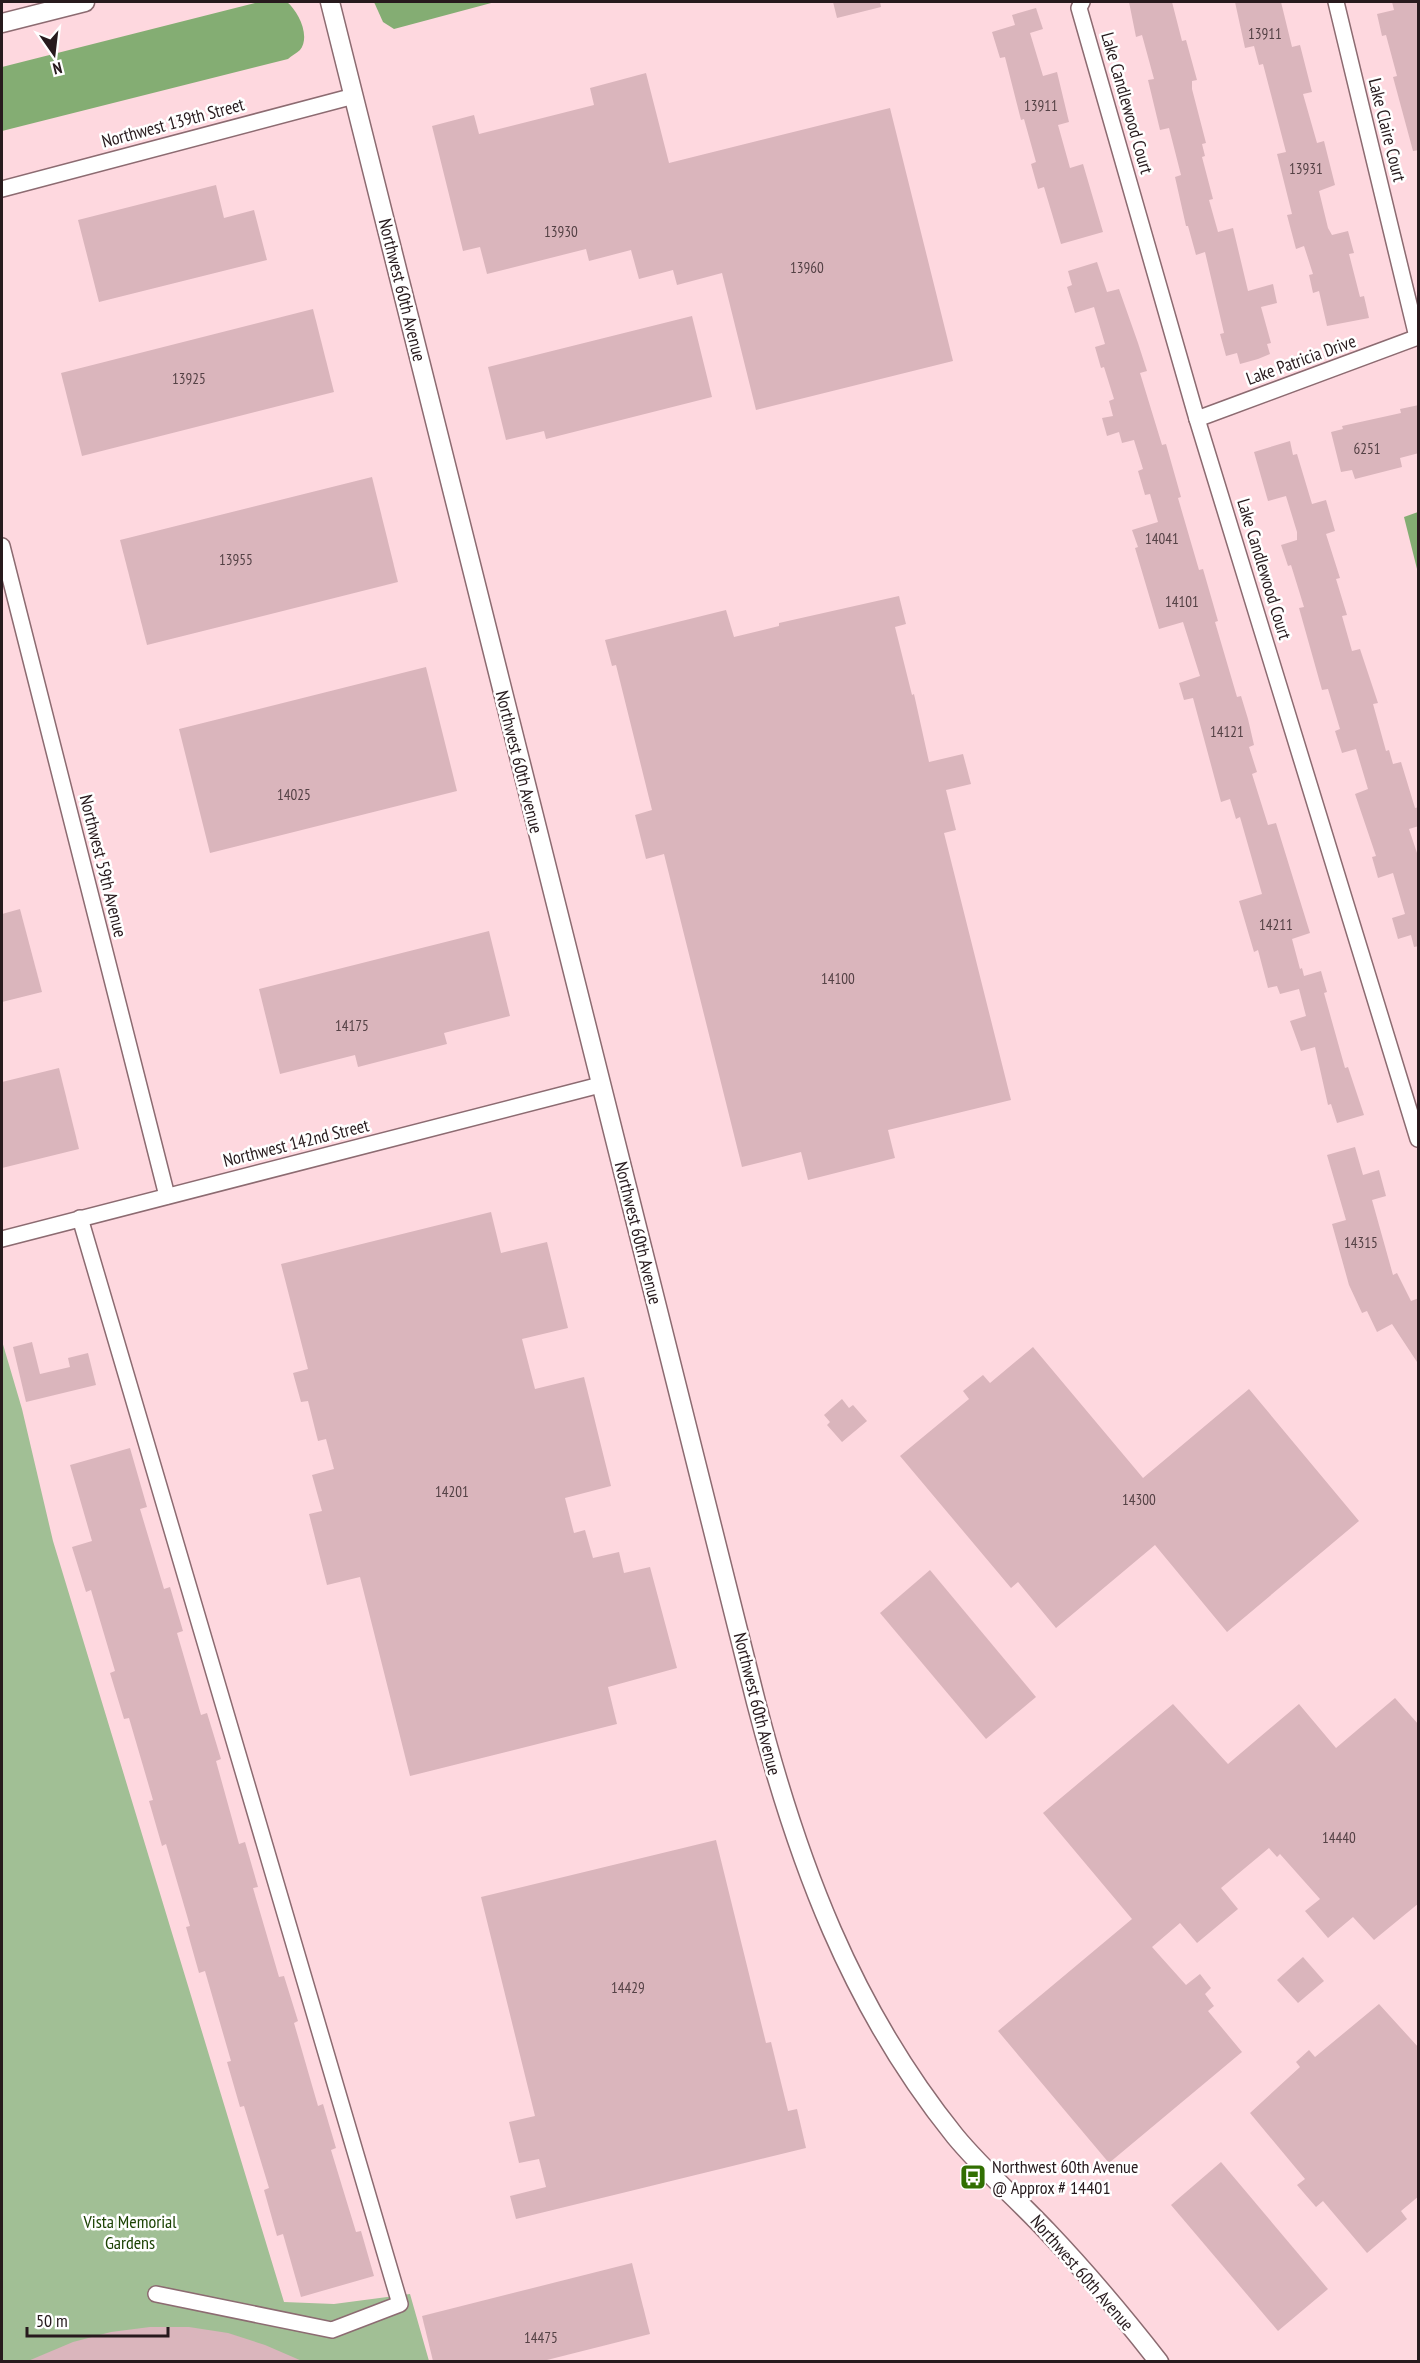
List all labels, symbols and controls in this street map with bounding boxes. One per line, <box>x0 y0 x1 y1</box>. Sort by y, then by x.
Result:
north arrow <box>24 24 84 84</box>
house number: 13911 <box>1248 24 1282 43</box>
street label: Lake Candlewood Court <box>1096 29 1159 176</box>
text: N <box>51 58 64 79</box>
street label: Lake Claire Court <box>1364 76 1411 184</box>
street label: Northwest 139th Street <box>99 92 247 153</box>
house number: 13911 <box>1024 96 1058 115</box>
house number: 13931 <box>1289 159 1323 178</box>
street label: Northwest 60th Avenue <box>374 216 431 364</box>
house number: 13930 <box>544 222 578 241</box>
house number: 13960 <box>790 258 824 277</box>
street label: Lake Patricia Drive <box>1243 329 1359 390</box>
house number: 13925 <box>172 369 206 388</box>
house number: 6251 <box>1353 439 1381 458</box>
street label: Lake Candlewood Court <box>1232 496 1297 642</box>
house number: 14041 <box>1145 529 1179 548</box>
house number: 13955 <box>219 550 253 569</box>
house number: 14101 <box>1165 592 1199 611</box>
street label: Northwest 60th Avenue <box>491 688 548 836</box>
house number: 14121 <box>1210 722 1244 741</box>
house number: 14025 <box>277 785 311 804</box>
street label: Northwest 59th Avenue <box>75 792 132 940</box>
house number: 14211 <box>1259 915 1293 934</box>
house number: 14100 <box>821 969 855 988</box>
house number: 14175 <box>335 1016 369 1035</box>
street label: Northwest 142nd Street <box>221 1113 371 1172</box>
street label: Northwest 60th Avenue <box>610 1159 667 1307</box>
house number: 14315 <box>1344 1233 1378 1252</box>
house number: 14201 <box>435 1482 469 1501</box>
house number: 14300 <box>1122 1490 1156 1509</box>
street label: Northwest 60th Avenue <box>729 1630 786 1778</box>
house number: 14440 <box>1322 1828 1356 1847</box>
house number: 14429 <box>611 1978 645 1997</box>
place label: Northwest 60th Avenue @ Approx # 14401 <box>992 2155 1138 2199</box>
bus stop icon: Northwest 60th Avenue @ Approx # 14401 <box>958 2162 988 2192</box>
park label: Vista Memorial Gardens <box>83 2210 177 2254</box>
street label: Northwest 60th Avenue <box>1026 2210 1139 2335</box>
scale bar <box>27 2300 168 2338</box>
text: 50 m <box>36 2309 68 2332</box>
house number: 14475 <box>524 2328 558 2347</box>

